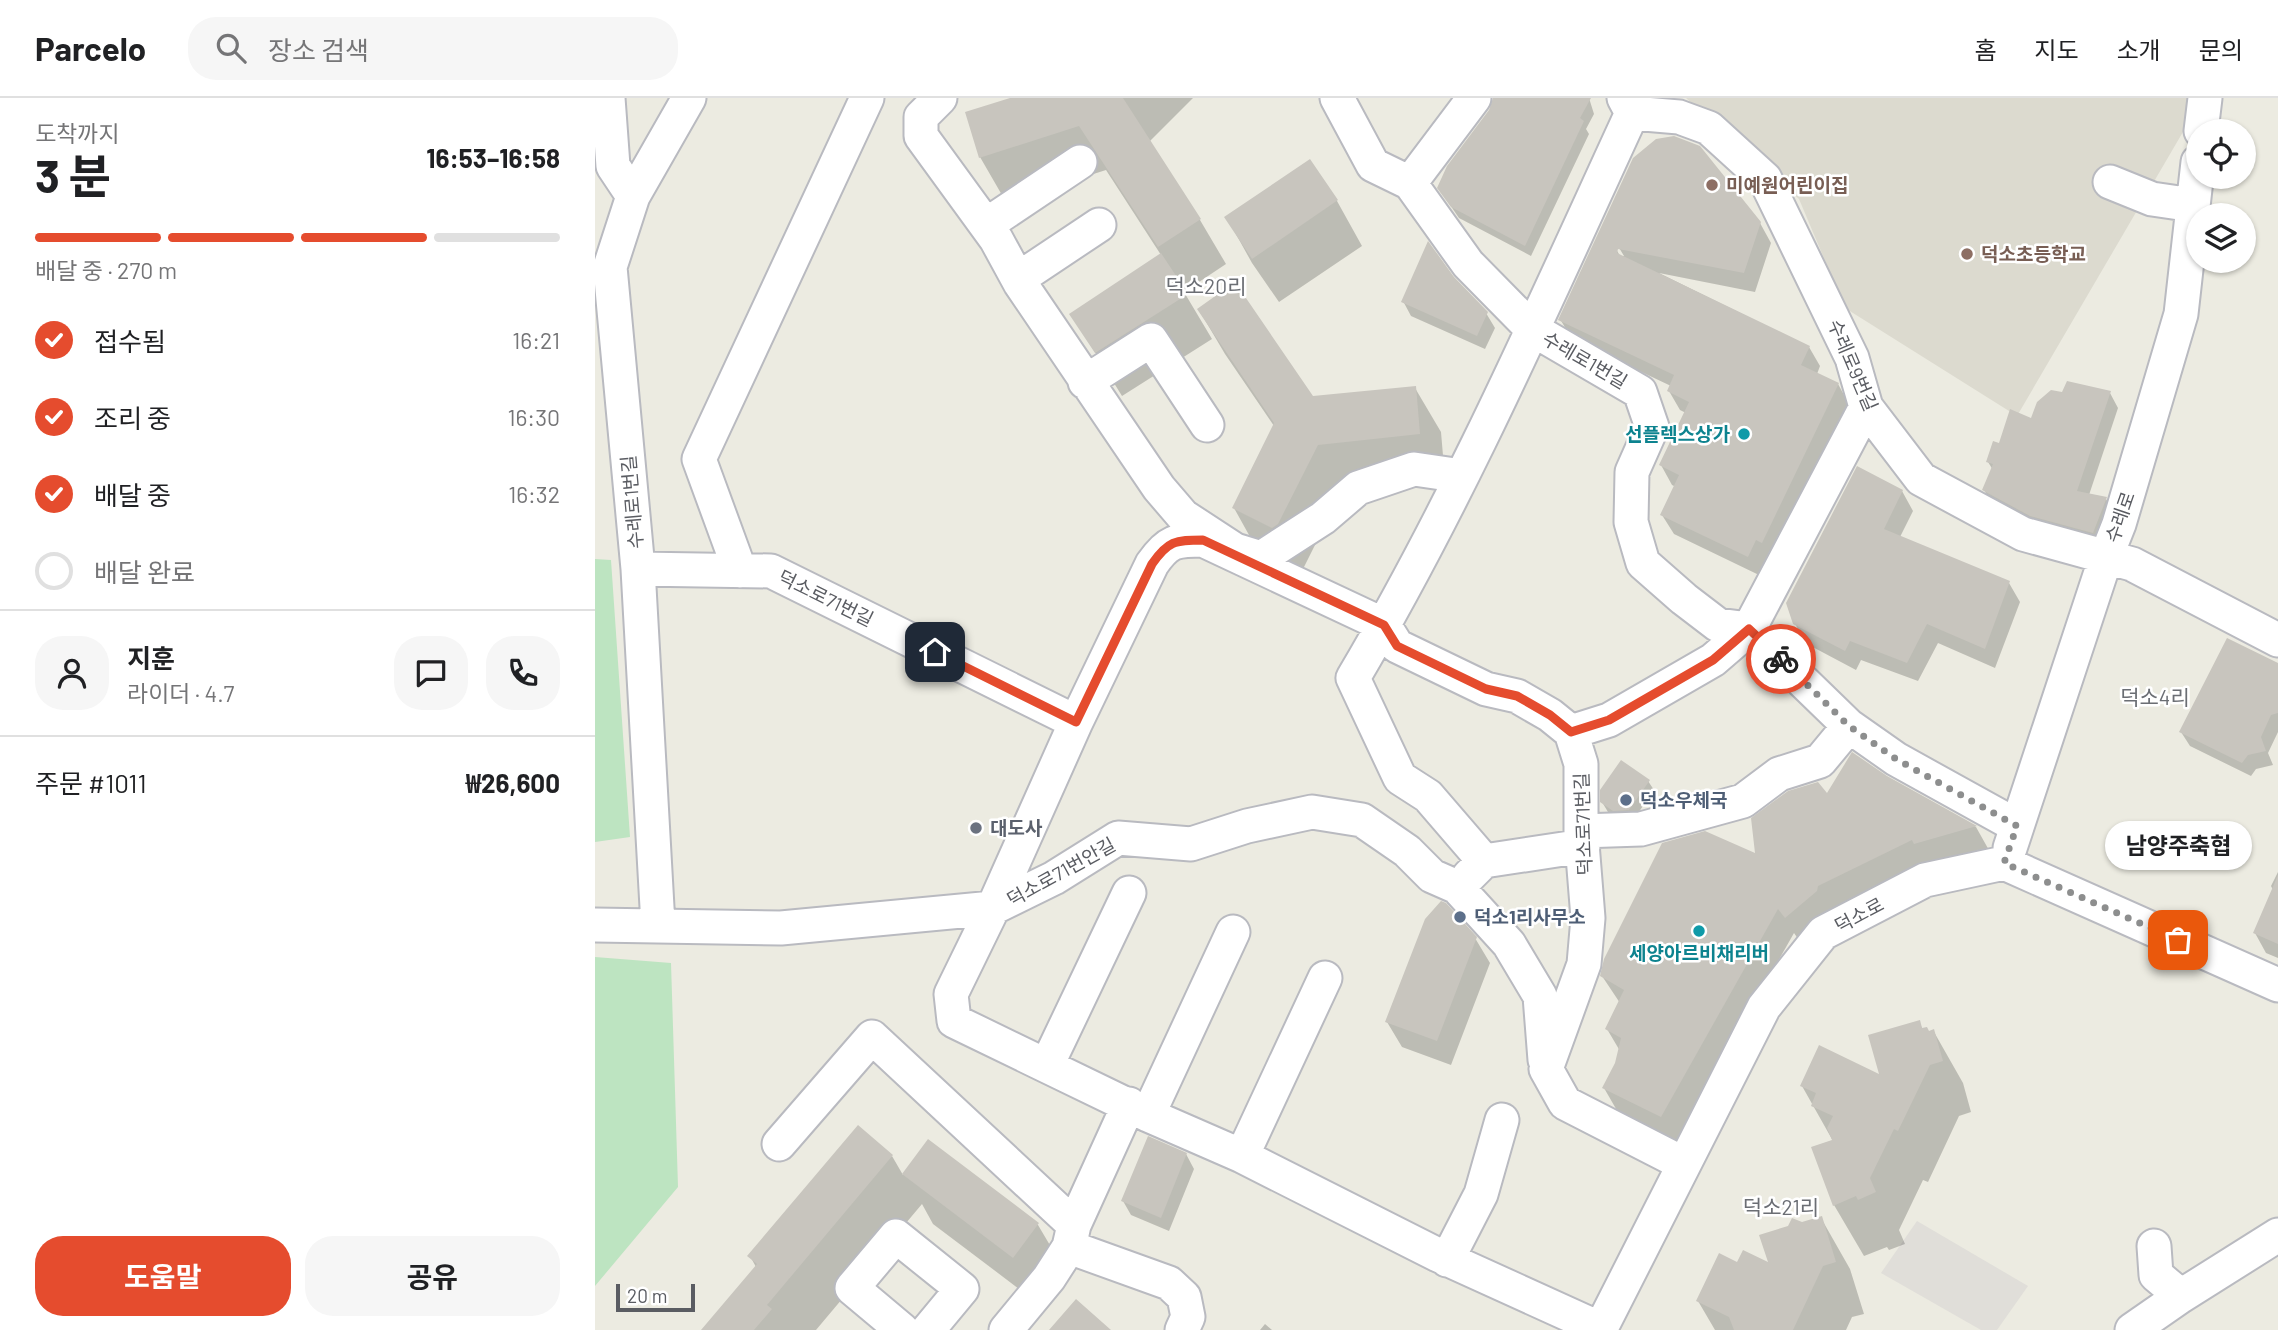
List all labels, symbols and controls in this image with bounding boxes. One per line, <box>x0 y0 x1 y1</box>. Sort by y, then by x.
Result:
search box <box>188 17 678 80</box>
text: Parcelo <box>35 28 146 68</box>
icon: search <box>212 29 250 67</box>
text: 장소 검색 <box>268 34 369 65</box>
text: 홈 <box>1974 35 1996 64</box>
text: 지도 <box>2034 35 2079 64</box>
text: 소개 <box>2117 35 2161 64</box>
text: 문의 <box>2199 35 2243 64</box>
text: 도착까지 <box>35 119 120 147</box>
map controls <box>2186 119 2256 273</box>
button: locate <box>2186 119 2256 189</box>
text: 16:53–16:58 <box>426 142 560 173</box>
text: 3 분 <box>35 147 111 202</box>
place label: 미예원어린이집 <box>1726 173 1848 196</box>
marker: 미예원어린이집 <box>1704 177 1720 193</box>
button: layers <box>2186 203 2256 273</box>
place label: 덕소초등학교 <box>1981 242 2086 265</box>
marker: 덕소초등학교 <box>1959 246 1975 262</box>
text: 배달 중 · 270 m <box>35 256 177 284</box>
district label: 덕소20리 <box>1165 273 1247 298</box>
street label: 수레로9번길 <box>1824 316 1883 414</box>
icon: check <box>35 321 73 359</box>
text: 접수됨 <box>94 325 166 356</box>
text: 16:21 <box>512 326 560 354</box>
street label: 수레로1번길 <box>1539 326 1632 393</box>
icon: check <box>35 398 73 436</box>
text: 조리 중 <box>94 402 171 433</box>
text: 16:30 <box>507 403 560 431</box>
place label: 선플렉스상가 <box>1625 422 1731 445</box>
marker: 선플렉스상가 <box>1736 426 1752 442</box>
street label: 수레로1번길 <box>616 454 647 550</box>
icon: check <box>35 475 73 513</box>
text: 배달 중 <box>94 479 171 510</box>
text: 16:32 <box>508 480 560 508</box>
street label: 수레로 <box>2100 488 2139 545</box>
text: 배달 완료 <box>94 556 195 587</box>
street label: 덕소로71번길 <box>775 565 878 630</box>
pin <box>905 622 965 682</box>
courier <box>1746 624 1816 694</box>
icon: home <box>916 633 954 671</box>
button: person <box>35 636 109 710</box>
button: chat <box>394 636 468 710</box>
button: phone <box>486 636 560 710</box>
icon: bike <box>1762 640 1800 678</box>
text: 지훈 <box>127 642 175 673</box>
text: 라이더 · 4.7 <box>127 679 234 707</box>
district label: 덕소4리 <box>2120 684 2190 709</box>
text: 주문 #1011 <box>35 767 147 798</box>
text: ₩26,600 <box>466 767 560 798</box>
street label: 덕소로71번길 <box>1569 772 1596 876</box>
place label: 덕소우체국 <box>1640 788 1727 811</box>
marker: 덕소우체국 <box>1618 792 1634 808</box>
place label: 대도사 <box>990 816 1043 839</box>
marker: 대도사 <box>968 820 984 836</box>
callout: 남양주축협 <box>2105 821 2251 870</box>
text: 남양주축협 <box>2126 831 2231 859</box>
street label: 덕소로71번안길 <box>1002 832 1119 911</box>
street label: 덕소로 <box>1830 892 1887 937</box>
place label: 덕소1리사무소 <box>1474 905 1586 928</box>
marker: 덕소1리사무소 <box>1452 909 1468 925</box>
pin <box>2148 910 2208 970</box>
icon: bag <box>2159 921 2197 959</box>
marker: 세양아르비채리버 <box>1691 923 1707 939</box>
place label: 세양아르비채리버 <box>1629 941 1769 964</box>
district label: 덕소21리 <box>1743 1194 1819 1219</box>
button: 도움말 <box>35 1236 291 1316</box>
button: 공유 <box>305 1236 560 1316</box>
scale bar <box>616 1281 695 1313</box>
text: 20 m <box>627 1284 667 1307</box>

